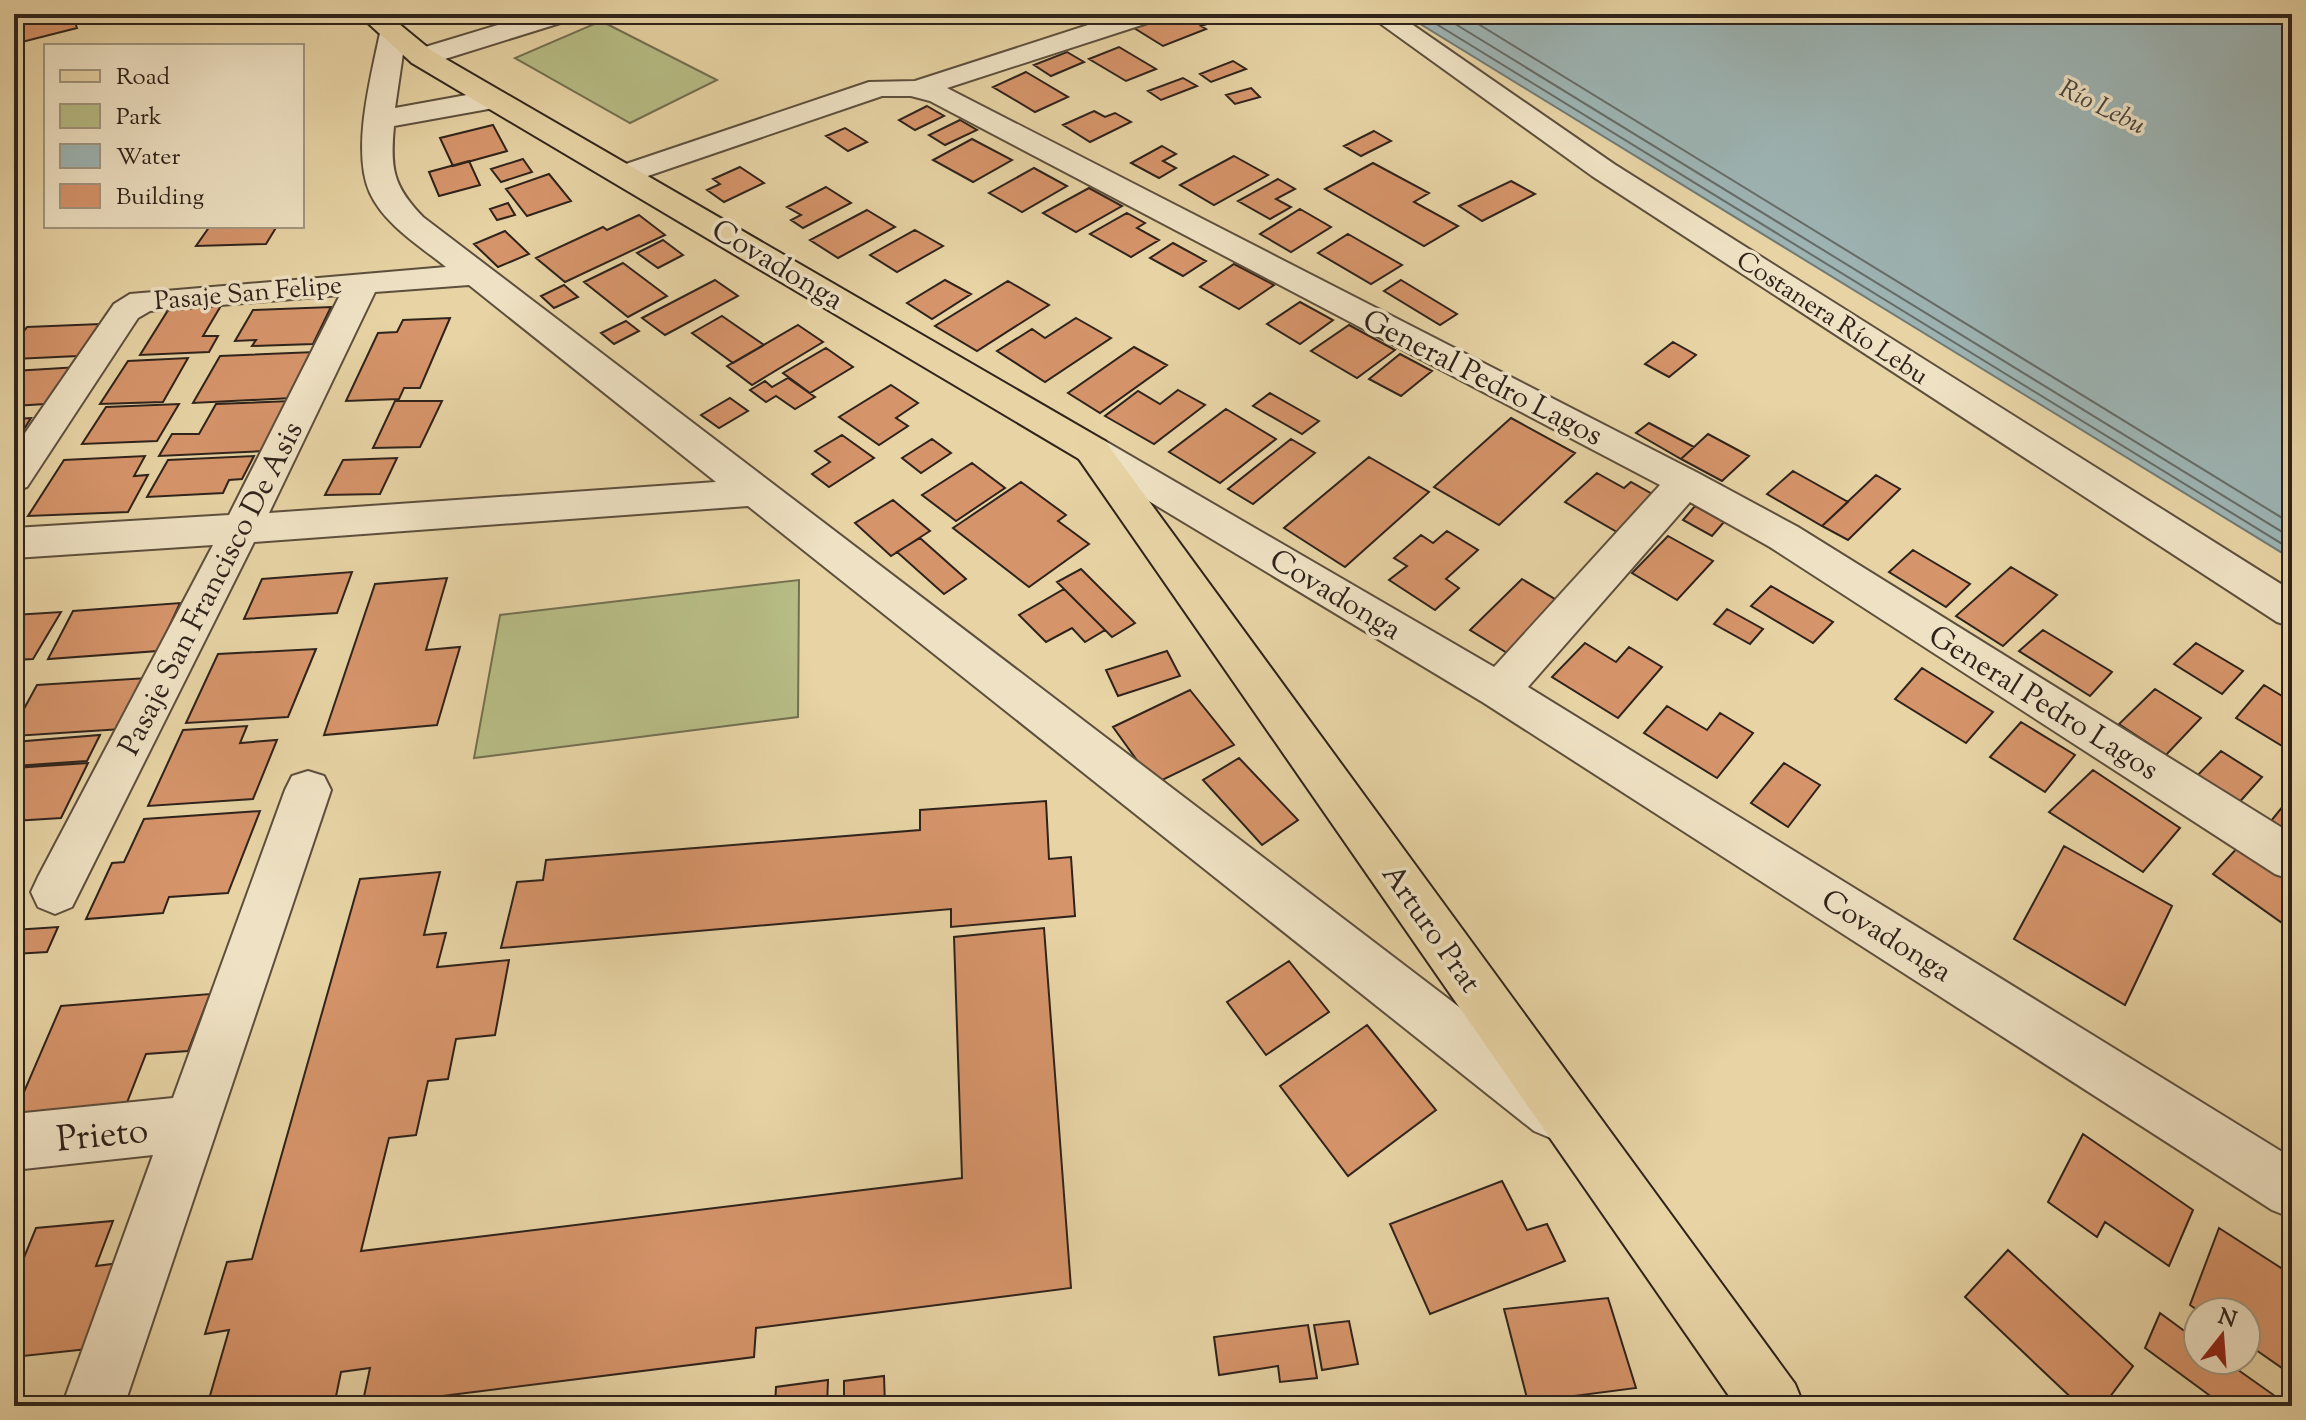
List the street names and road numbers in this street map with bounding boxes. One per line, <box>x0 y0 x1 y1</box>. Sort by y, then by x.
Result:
street label: Covadonga <box>703 210 851 322</box>
street label: Costanera Río Lebu <box>1728 243 1935 395</box>
street label: Pasaje San Felipe <box>153 268 344 321</box>
street label: General Pedro Lagos <box>1354 300 1609 458</box>
street label: Pasaje San Francisco De Asis <box>109 415 315 764</box>
street label: Covadonga <box>1261 540 1409 652</box>
street label: General Pedro Lagos <box>1919 616 2166 792</box>
street label: Arturo Prat <box>1370 856 1490 1002</box>
street label: Covadonga <box>1812 880 1960 994</box>
street label: Prieto <box>54 1106 151 1168</box>

